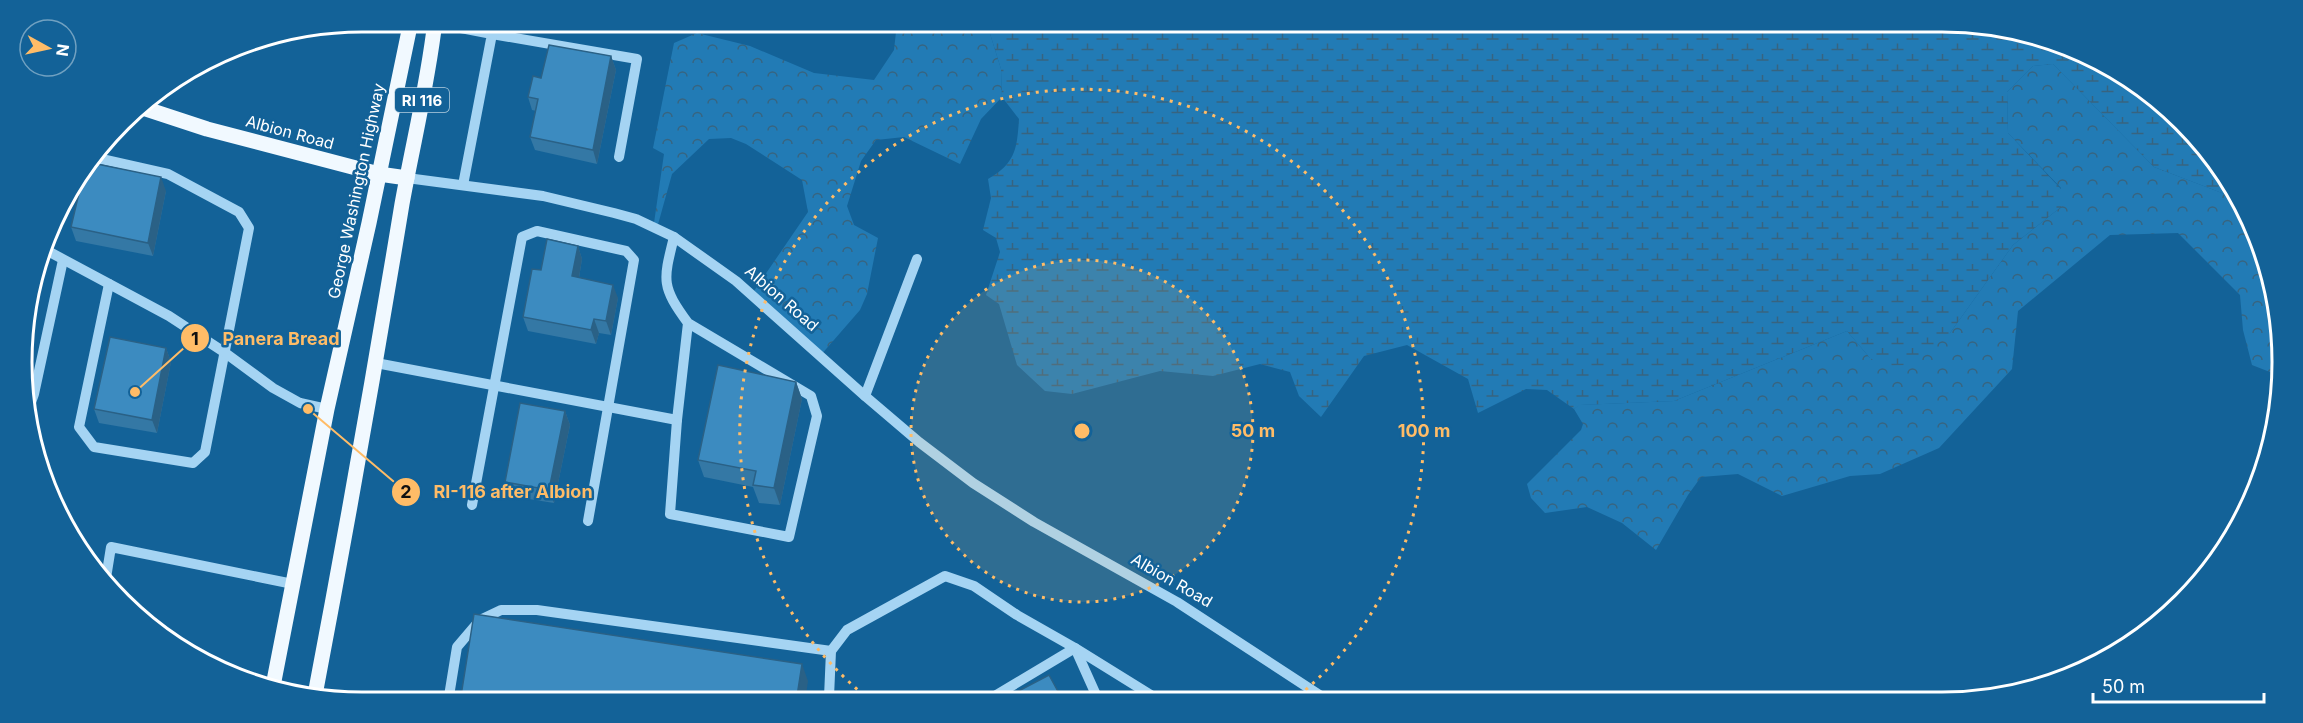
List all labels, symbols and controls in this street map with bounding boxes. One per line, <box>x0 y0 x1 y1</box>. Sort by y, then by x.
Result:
north arrow <box>18 18 78 78</box>
text: N <box>52 43 74 58</box>
street label: George Washington Highway <box>323 81 389 301</box>
road number: RI 116 <box>395 88 449 112</box>
street label: Albion Road <box>244 111 336 153</box>
street label: Albion Road <box>741 261 823 335</box>
callout: Panera Bread <box>180 320 351 356</box>
text: 1 <box>191 328 199 349</box>
text: Panera Bread <box>222 328 340 349</box>
text: 50 m <box>1231 420 1275 441</box>
text: 100 m <box>1398 420 1450 441</box>
centre of rings <box>1072 421 1092 441</box>
callout: RI-116 after Albion <box>391 474 604 510</box>
text: 2 <box>400 481 412 502</box>
text: RI-116 after Albion <box>433 481 593 502</box>
street label: Albion Road <box>1128 549 1216 611</box>
scale bar <box>2093 666 2264 704</box>
text: 50 m <box>2102 676 2145 697</box>

